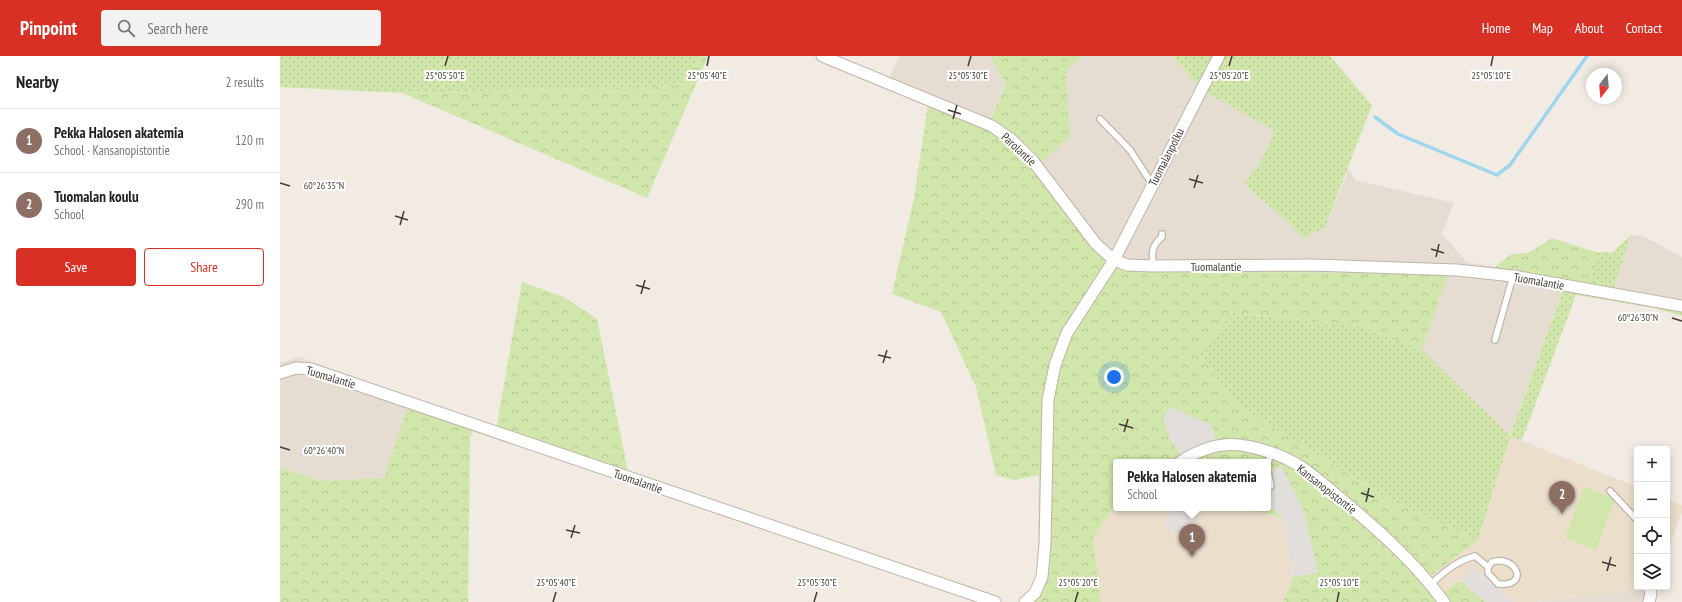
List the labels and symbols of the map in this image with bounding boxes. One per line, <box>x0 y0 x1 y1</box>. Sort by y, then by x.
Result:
north arrow <box>1586 68 1622 104</box>
text: 25°05'50"E <box>425 69 465 82</box>
text: 25°05'40"E <box>687 69 727 82</box>
text: 25°05'30"E <box>948 69 988 82</box>
text: 25°05'20"E <box>1209 69 1249 82</box>
text: 25°05'10"E <box>1471 69 1511 82</box>
street label: Tuomalanpolku <box>1145 125 1187 189</box>
street label: Parolantie <box>998 129 1040 169</box>
text: 60°26'35"N <box>304 179 344 192</box>
street label: Tuomalantie <box>1190 259 1242 274</box>
street label: Tuomalantie <box>1513 269 1565 293</box>
text: 60°26'30"N <box>1618 311 1658 324</box>
street label: Tuomalantie <box>304 362 358 392</box>
your location <box>1104 367 1124 387</box>
text: 60°26'40"N <box>304 444 344 457</box>
street label: Kansanopistontie <box>1294 461 1360 517</box>
street label: Tuomalantie <box>611 466 665 496</box>
pin: 2 <box>1549 481 1575 514</box>
pin: 1 <box>1179 524 1205 557</box>
text: 25°05'40"E <box>536 576 576 589</box>
text: 25°05'30"E <box>797 576 837 589</box>
text: 25°05'20"E <box>1058 576 1098 589</box>
text: 25°05'10"E <box>1319 576 1359 589</box>

